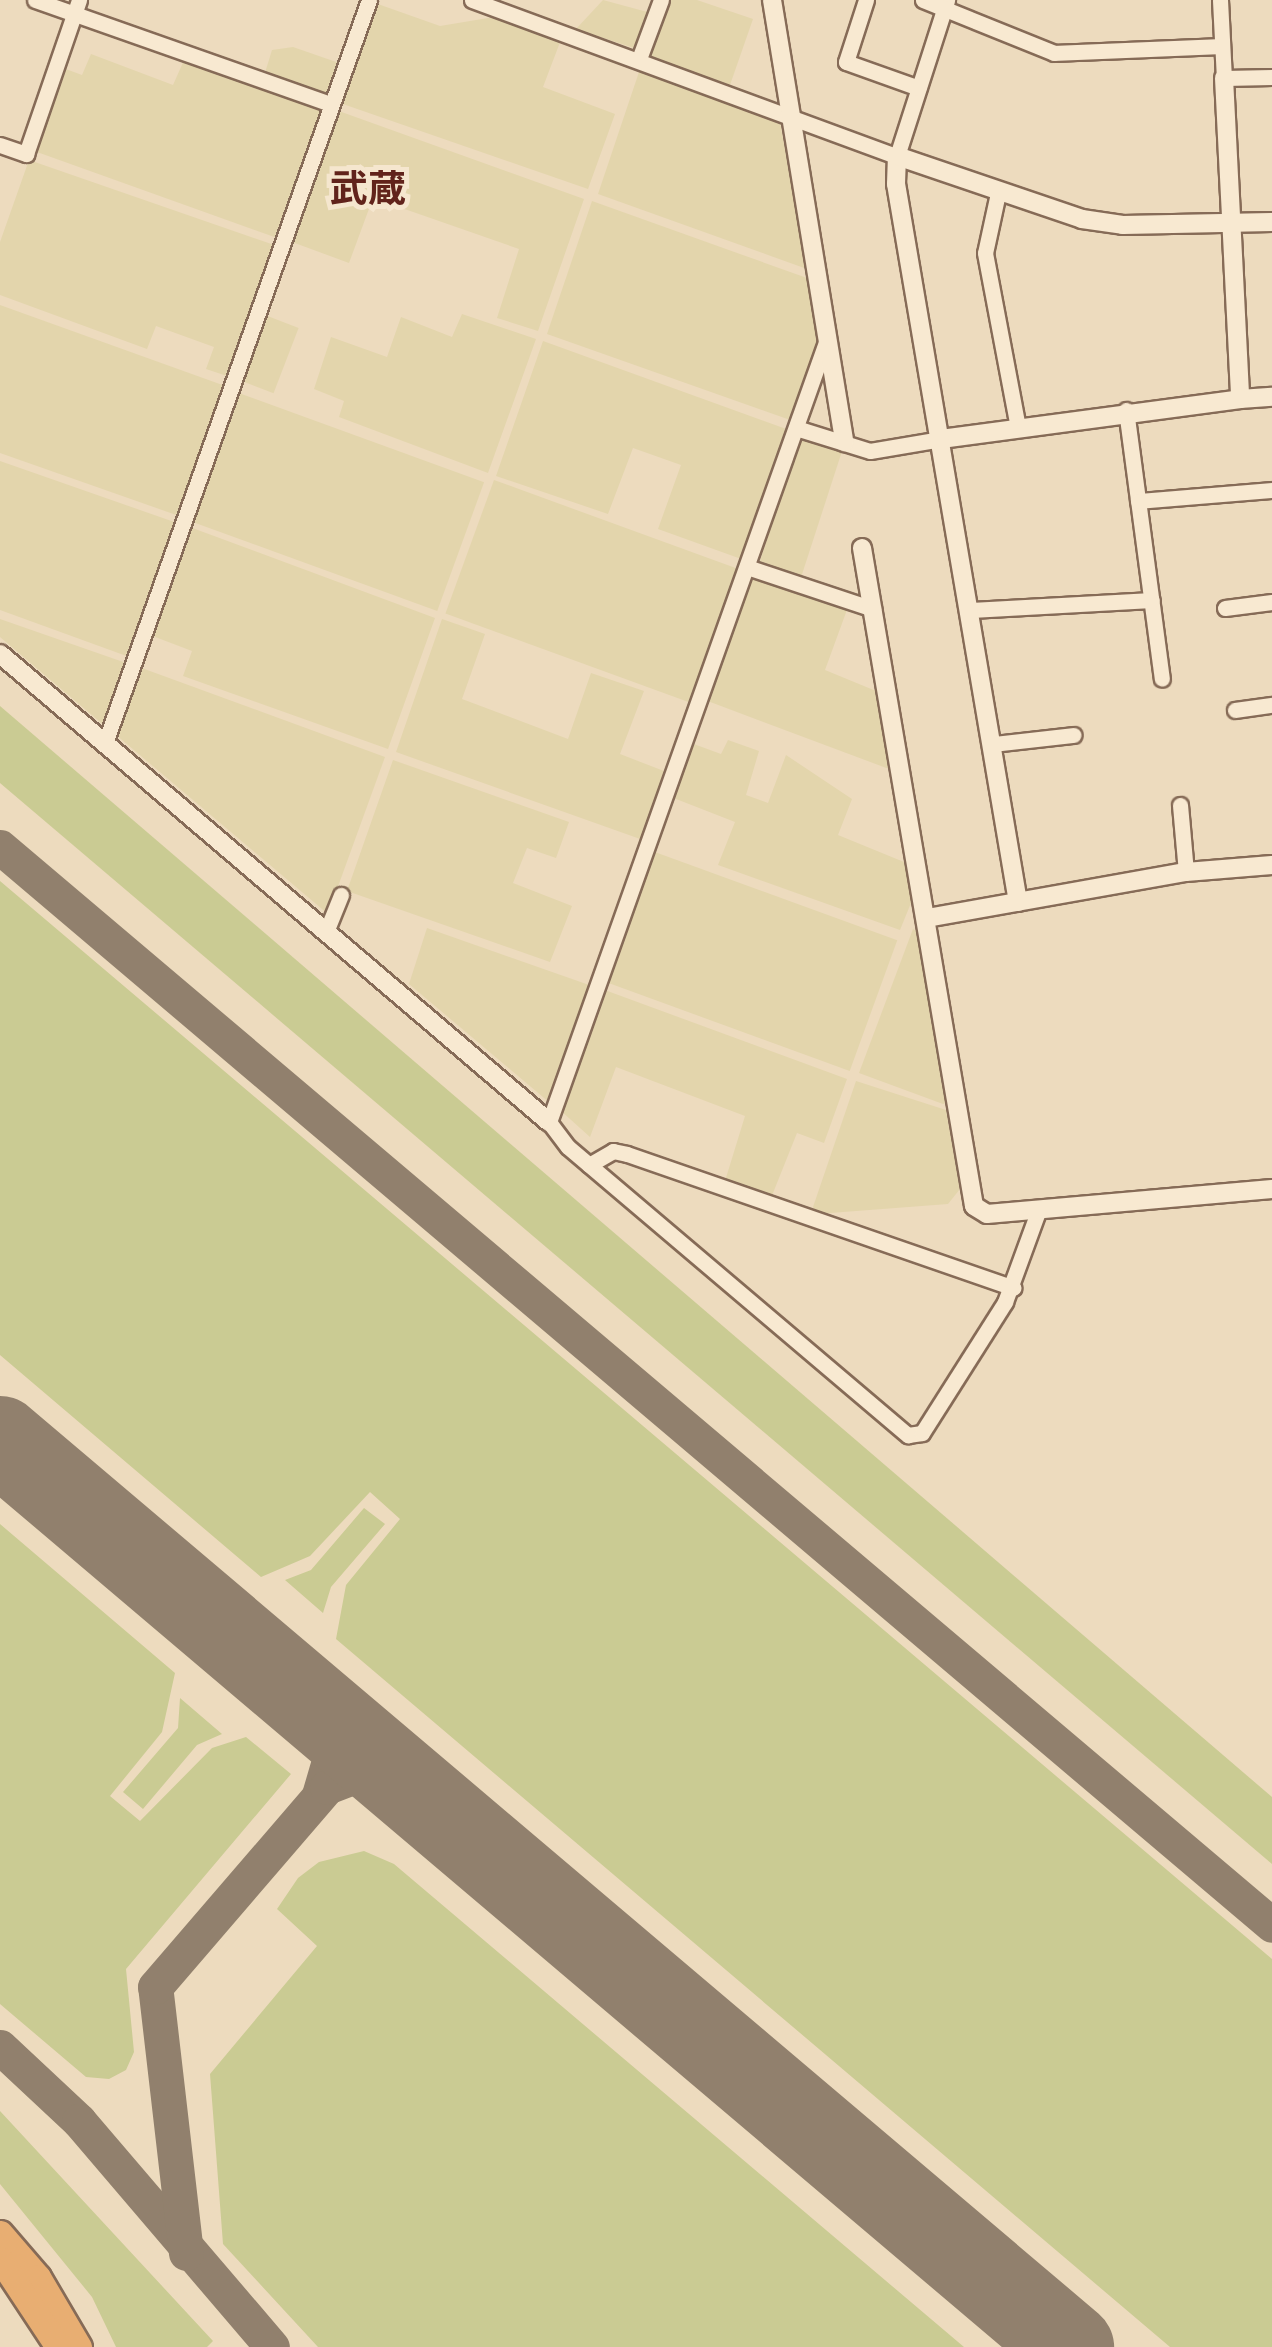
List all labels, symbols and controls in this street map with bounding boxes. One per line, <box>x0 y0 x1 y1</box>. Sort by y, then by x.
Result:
district label: 武蔵 <box>330 169 406 215</box>

